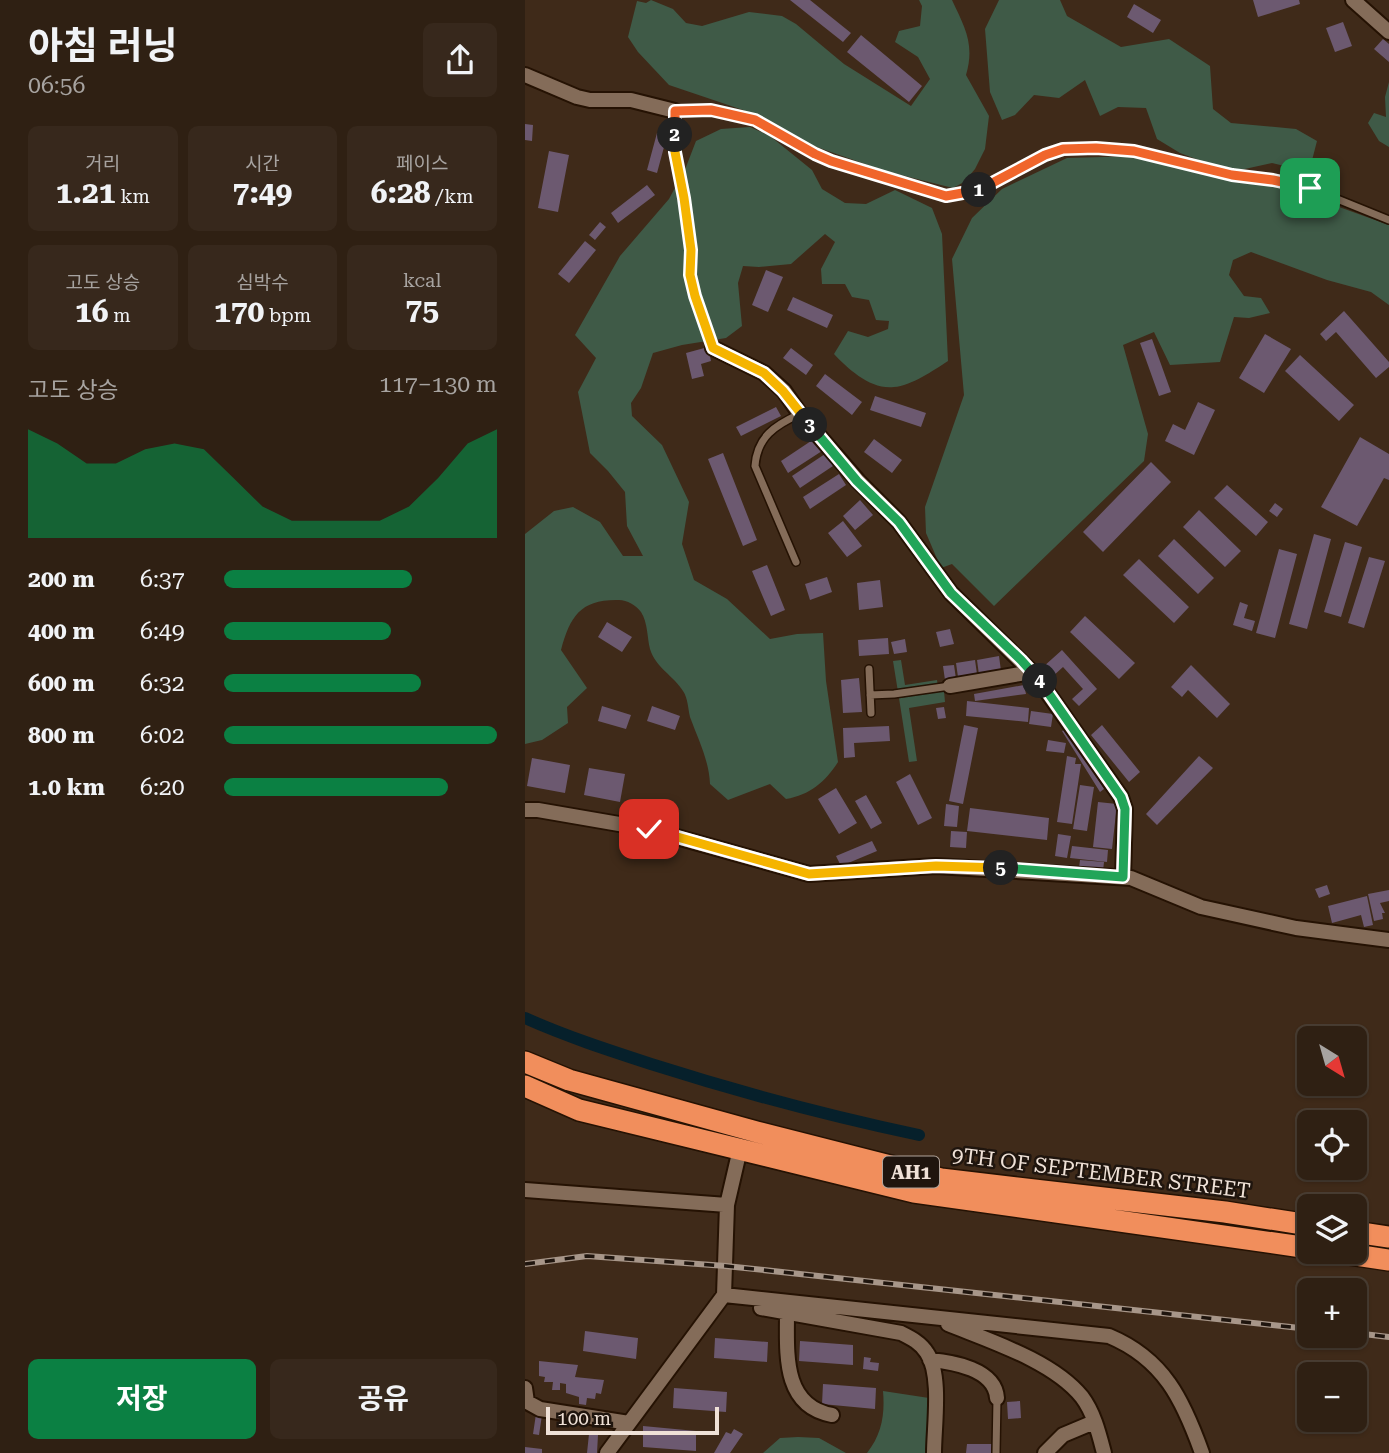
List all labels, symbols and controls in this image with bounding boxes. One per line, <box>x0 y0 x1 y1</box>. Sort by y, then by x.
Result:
button: share <box>423 23 497 97</box>
text: 아침 러닝 <box>28 24 177 68</box>
text: 06:56 <box>28 72 85 99</box>
pin: 2 <box>657 118 693 152</box>
text: 2 <box>669 123 680 146</box>
text: 거리 <box>85 152 120 175</box>
text: 시간 <box>245 152 280 175</box>
text: 페이스 <box>396 152 448 175</box>
pin <box>1280 158 1340 218</box>
icon: arrive <box>1291 169 1329 207</box>
pin: 1 <box>961 172 997 208</box>
text: 1.21 <box>56 175 116 210</box>
text: 7:49 <box>233 175 292 210</box>
text: 6:28 <box>371 175 431 210</box>
text: 1 <box>973 178 984 201</box>
text: km <box>116 185 150 208</box>
text: /km <box>431 185 474 208</box>
text: kcal <box>403 269 441 292</box>
text: 고도 상승 <box>65 271 140 294</box>
text: 심박수 <box>236 271 289 294</box>
text: 75 <box>405 292 439 327</box>
text: 16 <box>75 294 109 329</box>
text: 170 <box>214 294 264 329</box>
text: m <box>109 304 131 327</box>
text: bpm <box>264 304 311 327</box>
text: 117–130 m <box>379 371 497 398</box>
text: 고도 상승 <box>28 377 118 404</box>
pin: 3 <box>793 408 827 442</box>
text: 3 <box>804 413 815 436</box>
text: 200 m <box>28 566 95 593</box>
text: 6:37 <box>140 566 185 593</box>
text: 400 m <box>28 618 95 645</box>
text: 6:49 <box>140 618 185 645</box>
pin: 4 <box>1023 664 1057 698</box>
text: 4 <box>1034 669 1045 692</box>
text: 600 m <box>28 670 95 697</box>
text: 6:32 <box>140 670 185 697</box>
text: 800 m <box>28 722 95 749</box>
text: 6:02 <box>140 722 185 749</box>
text: 1.0 km <box>28 774 105 801</box>
text: 6:20 <box>140 774 185 801</box>
pin <box>619 799 679 859</box>
icon: check <box>630 810 668 848</box>
pin: 5 <box>983 850 1019 886</box>
text: 5 <box>995 856 1006 879</box>
north arrow <box>1297 1026 1367 1096</box>
map controls <box>1297 1026 1367 1432</box>
button: locate <box>1297 1110 1367 1180</box>
street label: 9TH OF SEPTEMBER STREET <box>950 1143 1252 1203</box>
road number: AH1 <box>883 1156 939 1188</box>
button: layers <box>1297 1194 1367 1264</box>
button: + <box>1297 1278 1367 1348</box>
button: 저장 <box>28 1359 256 1439</box>
button: 공유 <box>270 1359 497 1439</box>
button: − <box>1297 1362 1367 1432</box>
scale bar <box>546 1404 719 1436</box>
text: 100 m <box>557 1407 611 1430</box>

